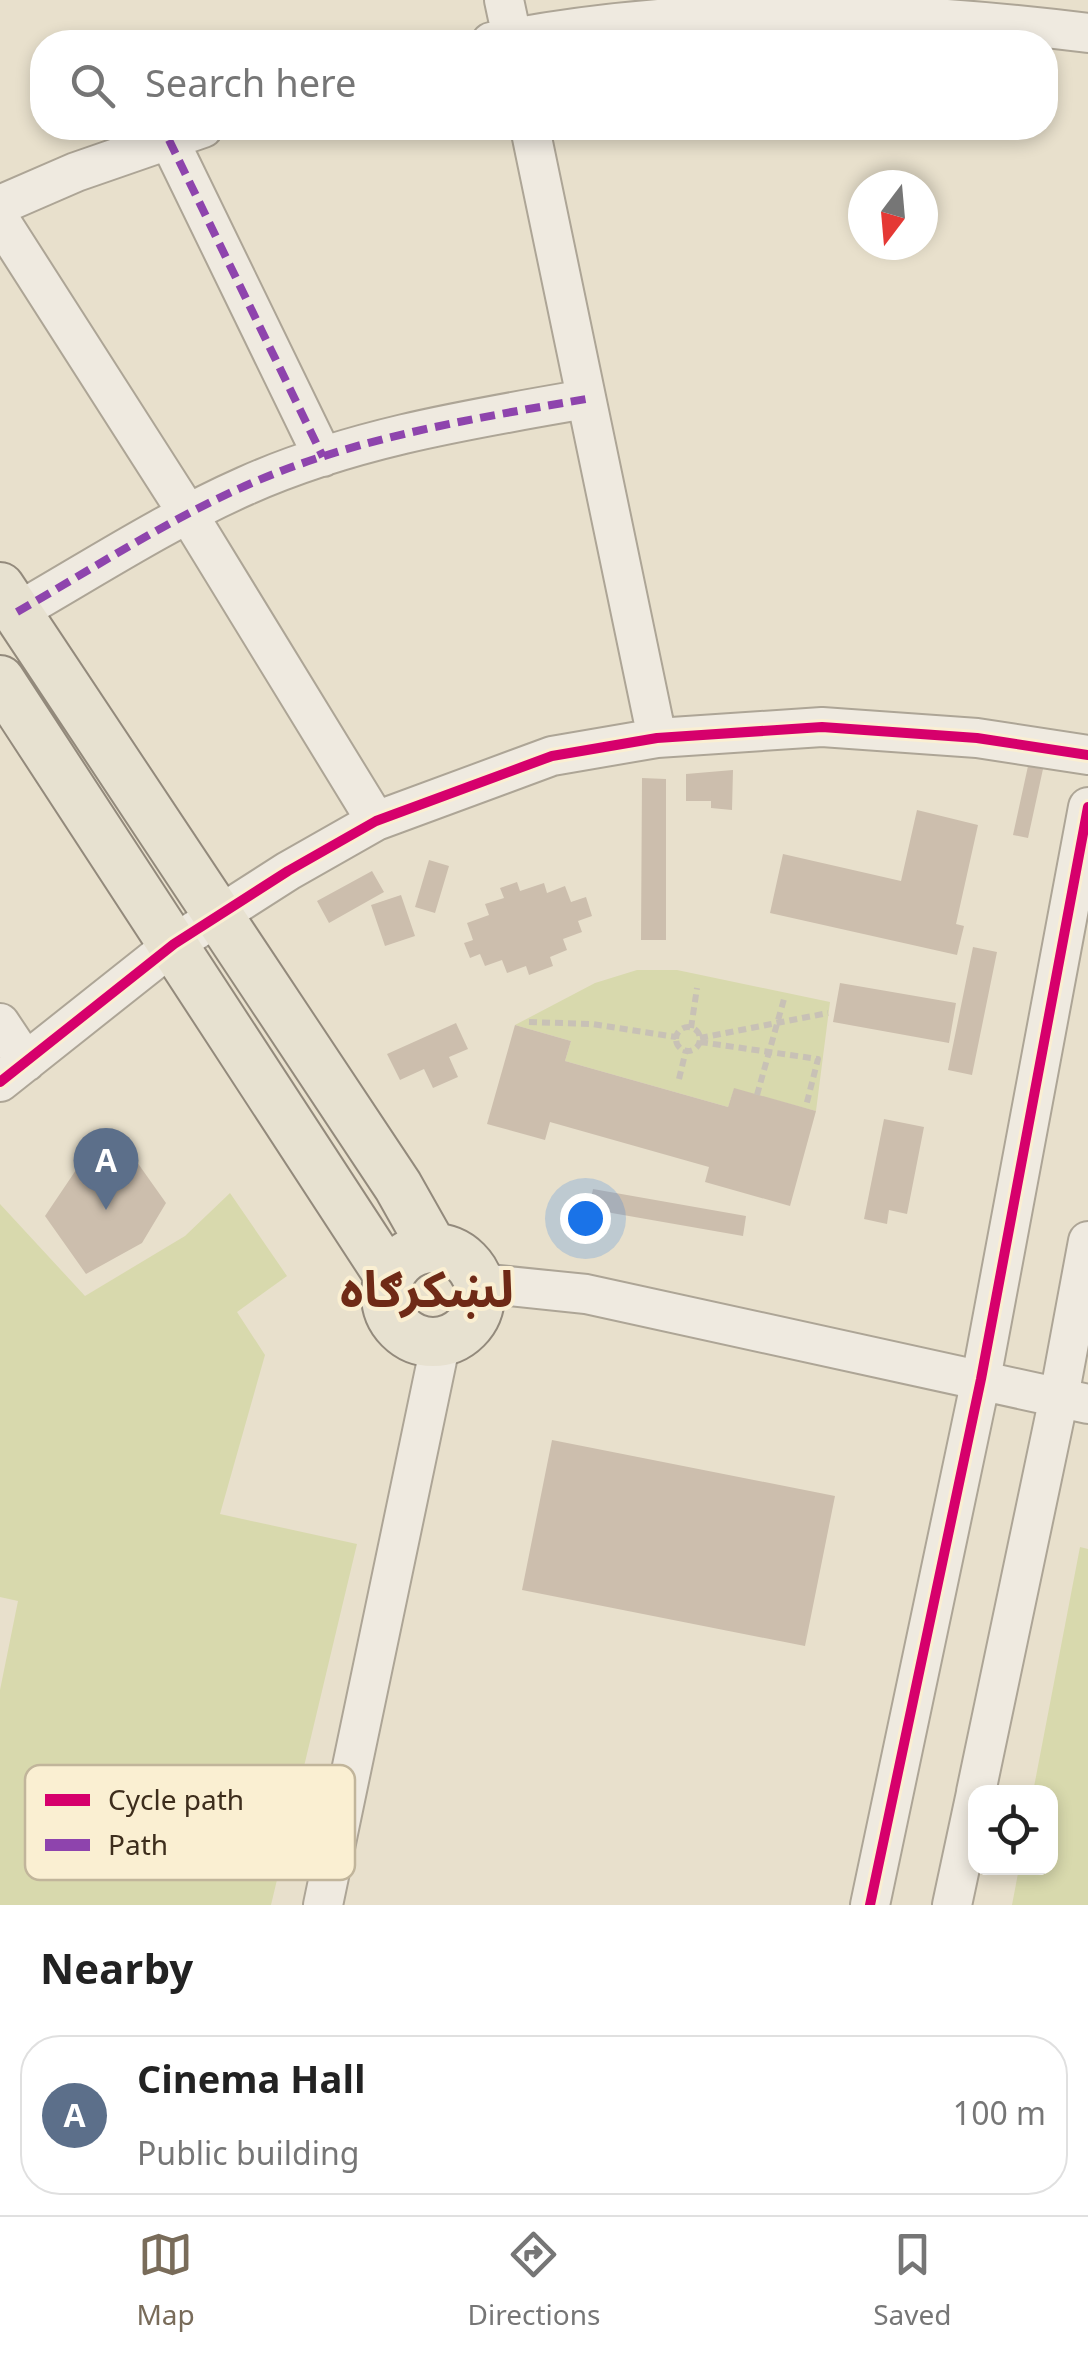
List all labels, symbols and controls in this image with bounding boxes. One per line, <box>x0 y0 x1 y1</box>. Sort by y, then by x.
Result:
search box <box>30 30 1058 140</box>
text: Search here <box>145 45 356 125</box>
icon: search <box>65 58 120 113</box>
north arrow <box>848 170 938 260</box>
pin: A <box>74 1128 138 1210</box>
your location <box>560 1193 611 1244</box>
district label: لښکرګاه <box>340 1238 514 1344</box>
legend <box>25 1765 355 1880</box>
text: Cycle path <box>108 1772 244 1831</box>
map controls <box>968 1785 1058 1875</box>
button: locate <box>968 1785 1058 1875</box>
text: Path <box>108 1817 168 1876</box>
text: Nearby <box>40 1926 193 2015</box>
text: Cinema Hall <box>137 2041 366 2121</box>
text: 100 m <box>953 2081 1046 2149</box>
text: A <box>63 2083 86 2151</box>
text: Public building <box>137 2121 359 2189</box>
tab: Map <box>136 2227 195 2346</box>
tab: Directions <box>468 2227 600 2346</box>
tab: Saved <box>873 2227 952 2346</box>

